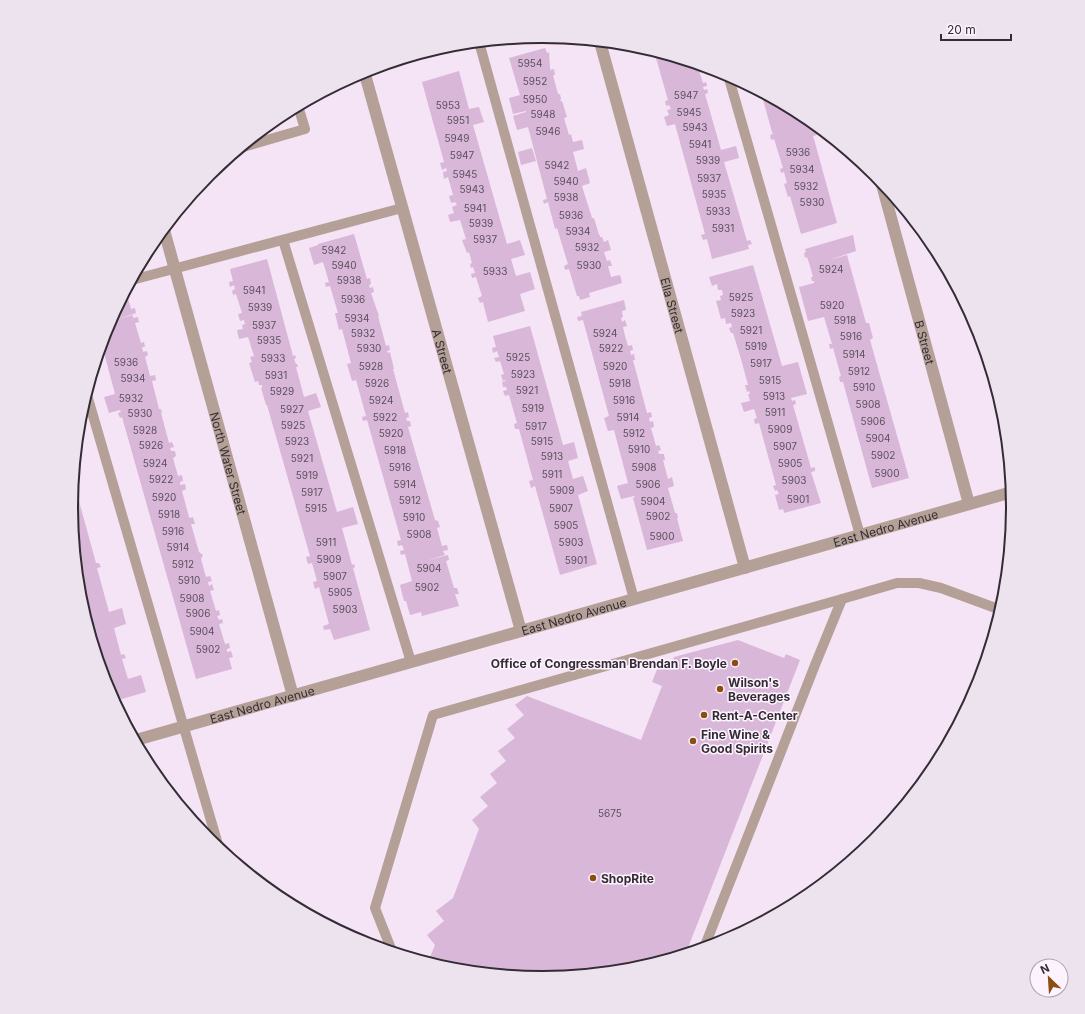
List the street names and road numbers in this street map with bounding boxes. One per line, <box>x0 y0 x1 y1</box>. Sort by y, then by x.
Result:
street label: Ella Street <box>658 276 687 335</box>
street label: B Street <box>912 318 938 366</box>
street label: A Street <box>429 327 456 375</box>
street label: North Water Street <box>207 410 250 516</box>
street label: East Nedro Avenue <box>831 506 940 550</box>
street label: East Nedro Avenue <box>520 594 628 638</box>
street label: East Nedro Avenue <box>208 682 316 726</box>

